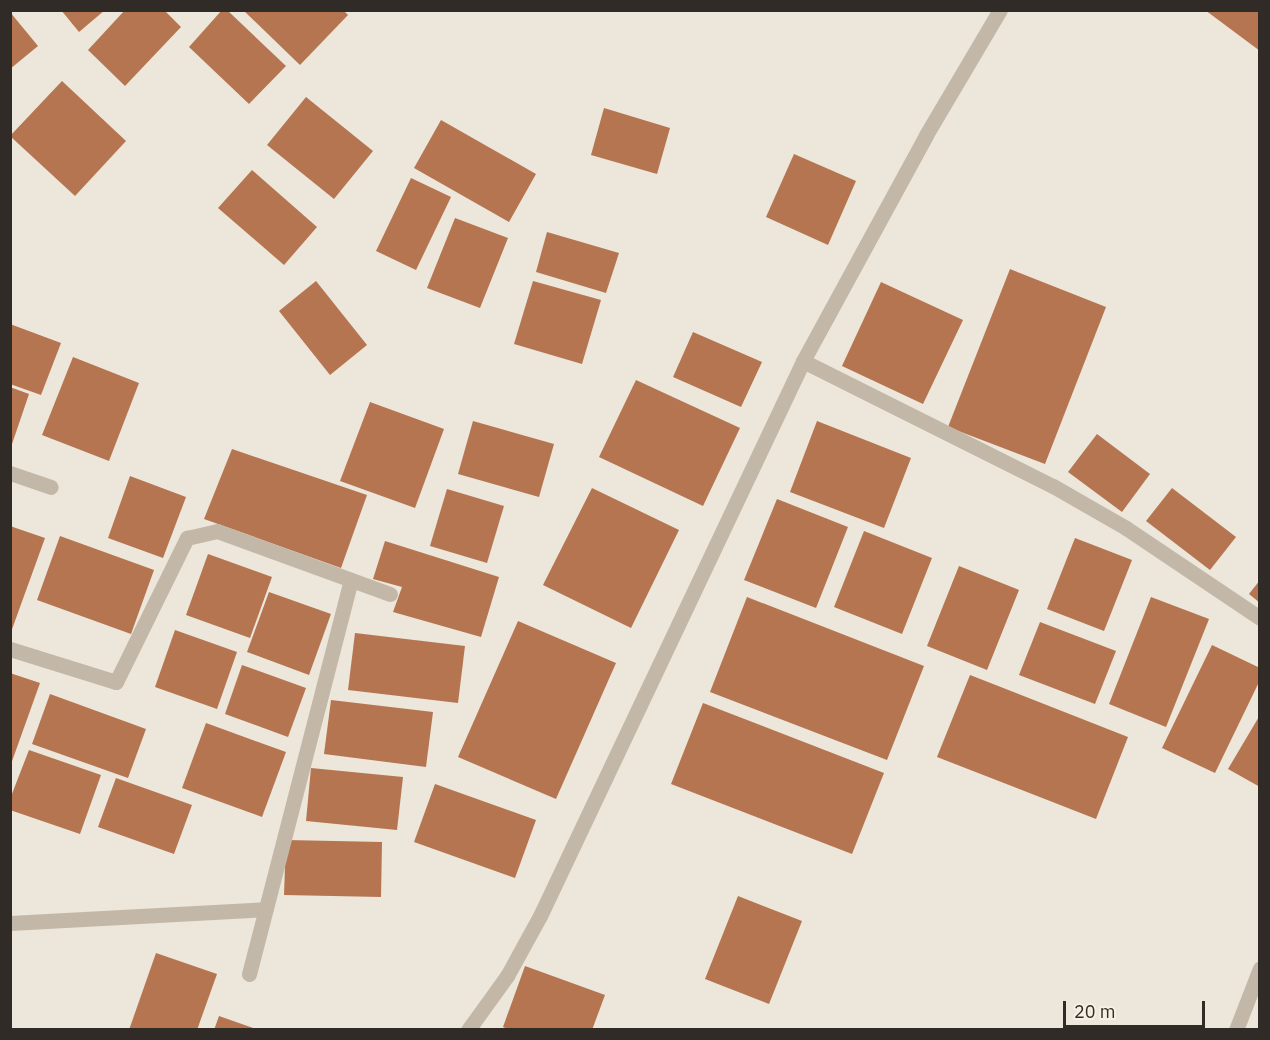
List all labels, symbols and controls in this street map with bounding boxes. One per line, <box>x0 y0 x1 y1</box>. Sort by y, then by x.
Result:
scale bar <box>1066 989 1208 1027</box>
text: 20 m <box>1074 1000 1116 1023</box>

